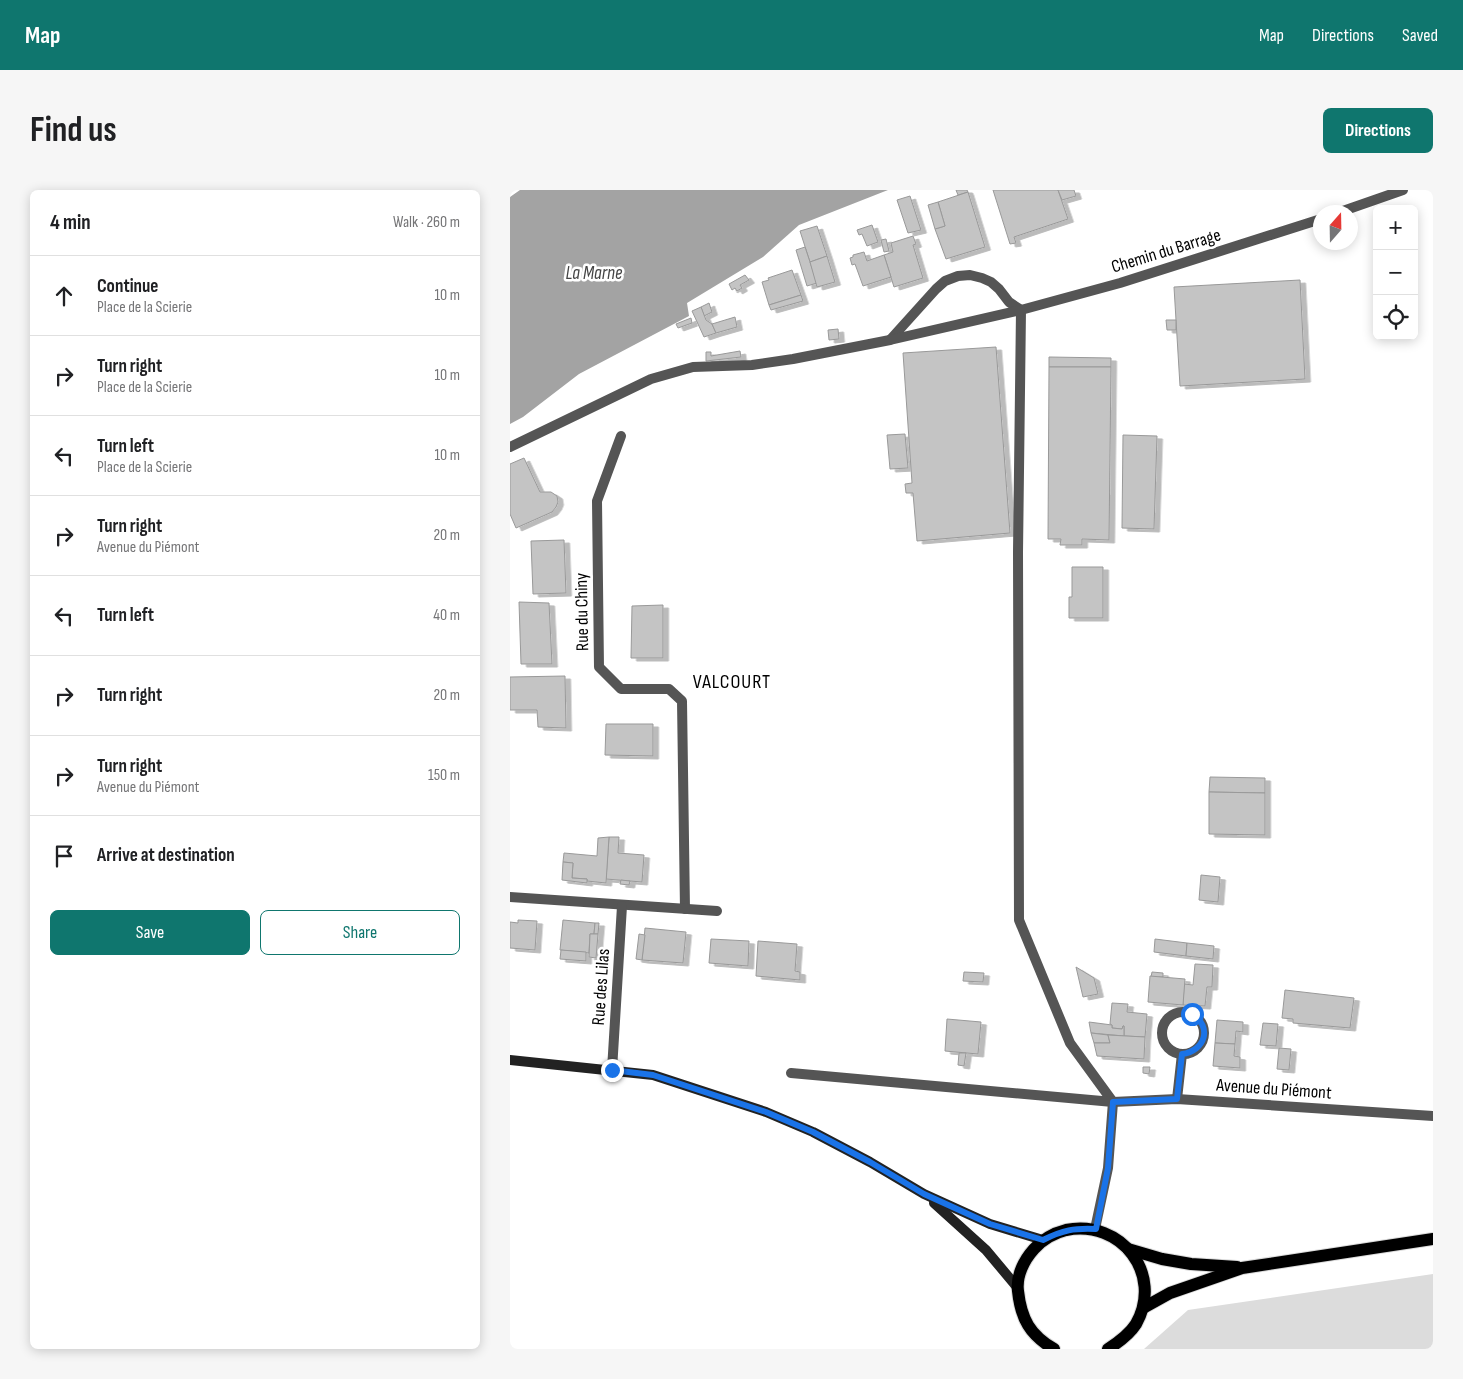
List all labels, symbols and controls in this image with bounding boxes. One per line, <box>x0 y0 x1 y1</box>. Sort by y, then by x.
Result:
text: Map <box>25 21 60 50</box>
text: Map <box>1259 25 1284 46</box>
text: Directions <box>1312 25 1374 46</box>
text: Saved <box>1402 25 1438 46</box>
button: Directions <box>1323 108 1433 153</box>
text: Find us <box>30 109 117 152</box>
north arrow <box>1313 205 1358 250</box>
map controls <box>1373 205 1418 340</box>
button: + <box>1373 205 1418 250</box>
text: 4 min <box>50 210 91 235</box>
text: Walk · 260 m <box>393 213 460 232</box>
street label: Chemin du Barrage <box>1109 224 1223 278</box>
button: − <box>1373 250 1418 295</box>
water label: La Marne <box>566 262 623 285</box>
text: Continue <box>97 275 158 298</box>
icon: ahead <box>50 282 78 310</box>
text: 10 m <box>434 286 460 305</box>
button: locate <box>1373 295 1418 340</box>
text: Place de la Scierie <box>97 298 192 317</box>
text: Turn right <box>97 355 162 378</box>
icon: right <box>50 362 78 390</box>
text: 10 m <box>434 366 460 385</box>
text: Place de la Scierie <box>97 378 192 397</box>
text: Turn left <box>97 435 154 458</box>
icon: left <box>50 442 78 470</box>
text: 10 m <box>434 446 460 465</box>
text: Place de la Scierie <box>97 458 192 477</box>
text: Turn right <box>97 515 162 538</box>
icon: right <box>50 522 78 550</box>
text: 20 m <box>433 526 460 545</box>
text: Avenue du Piémont <box>97 538 199 557</box>
street label: Rue du Chiny <box>571 573 593 651</box>
icon: left <box>50 602 78 630</box>
text: Turn left <box>97 604 154 627</box>
text: 40 m <box>433 606 460 625</box>
district label: VALCOURT <box>693 670 771 694</box>
icon: right <box>50 682 78 710</box>
text: Turn right <box>97 684 162 707</box>
text: 20 m <box>433 686 460 705</box>
text: Turn right <box>97 755 162 778</box>
icon: right <box>50 762 78 790</box>
text: 150 m <box>428 766 460 785</box>
text: Avenue du Piémont <box>97 778 199 797</box>
icon: arrive <box>50 842 78 870</box>
text: Arrive at destination <box>97 844 235 867</box>
button: Save <box>50 910 250 955</box>
button: Share <box>260 910 460 955</box>
street label: Rue des Lilas <box>588 948 614 1026</box>
route start <box>1181 1003 1204 1026</box>
route end <box>601 1059 624 1082</box>
street label: Avenue du Piémont <box>1215 1074 1333 1104</box>

